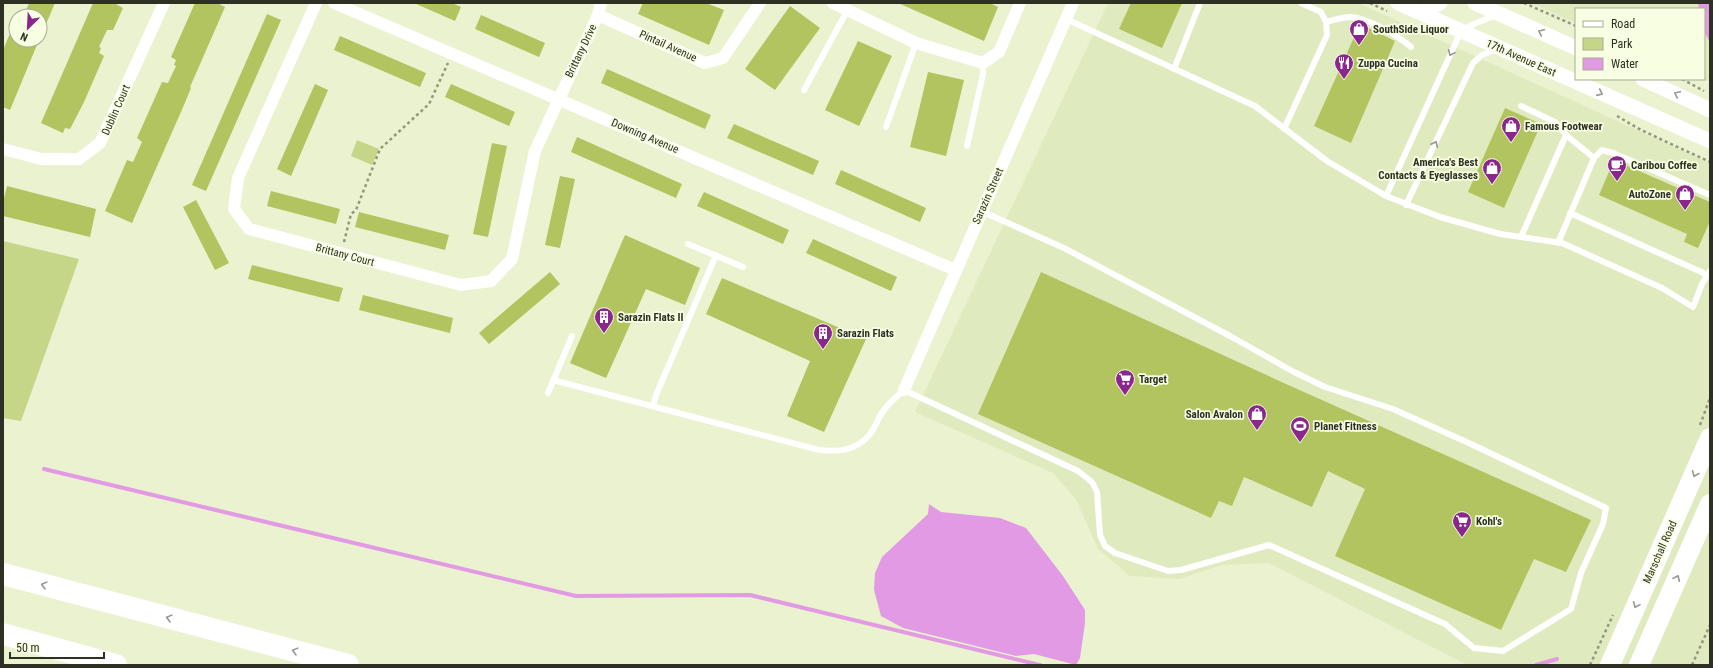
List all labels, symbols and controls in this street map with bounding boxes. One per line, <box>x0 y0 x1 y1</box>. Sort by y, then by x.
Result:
north arrow <box>8 8 48 48</box>
legend <box>1575 8 1705 80</box>
text: Road <box>1611 17 1635 31</box>
shop icon: SouthSide Liquor <box>1348 18 1370 46</box>
street label: Brittany Drive <box>562 22 600 80</box>
place label: SouthSide Liquor <box>1373 23 1449 36</box>
street label: Pintail Avenue <box>637 28 699 64</box>
text: N <box>18 29 30 44</box>
one-way arrow <box>1537 29 1545 37</box>
street label: 17th Avenue East <box>1484 37 1558 79</box>
text: Park <box>1611 37 1633 51</box>
one-way arrow <box>1448 49 1456 56</box>
restaurant icon: Zuppa Cucina <box>1333 52 1355 80</box>
place label: Zuppa Cucina <box>1358 57 1418 70</box>
text: Water <box>1611 57 1639 71</box>
street label: Dublin Court <box>99 83 133 137</box>
one-way arrow <box>1596 88 1604 96</box>
one-way arrow <box>1673 91 1681 99</box>
shop icon: Famous Footwear <box>1500 115 1522 143</box>
street label: Downing Avenue <box>609 116 681 156</box>
place label: Famous Footwear <box>1525 120 1603 133</box>
one-way arrow <box>1430 141 1438 148</box>
cafe icon: Caribou Coffee <box>1606 154 1628 182</box>
place label: America's Best Contacts & Eyeglasses <box>1378 156 1479 182</box>
shop icon: America's Best Contacts & Eyeglasses <box>1481 157 1503 185</box>
place label: Caribou Coffee <box>1631 159 1697 172</box>
street label: Sarazin Street <box>970 166 1006 226</box>
shop icon: AutoZone <box>1674 183 1696 211</box>
place label: AutoZone <box>1629 188 1671 201</box>
street label: Brittany Court <box>314 241 376 269</box>
building icon: Sarazin Flats II <box>593 306 615 334</box>
place label: Sarazin Flats II <box>618 311 684 324</box>
building icon: Sarazin Flats <box>812 322 834 350</box>
place label: Sarazin Flats <box>837 327 894 340</box>
supermarket icon: Target <box>1114 368 1136 396</box>
place label: Target <box>1139 373 1168 386</box>
shop icon: Salon Avalon <box>1246 403 1268 431</box>
place label: Salon Avalon <box>1186 408 1243 421</box>
sports icon: Planet Fitness <box>1289 415 1311 443</box>
place label: Planet Fitness <box>1314 420 1377 433</box>
one-way arrow <box>1691 470 1699 477</box>
supermarket icon: Kohl's <box>1451 510 1473 538</box>
place label: Kohl's <box>1476 515 1502 528</box>
street label: Marschall Road <box>1640 519 1680 585</box>
one-way arrow <box>1672 575 1680 582</box>
one-way arrow <box>40 581 47 589</box>
one-way arrow <box>1633 601 1641 609</box>
one-way arrow <box>166 614 172 622</box>
scale bar <box>10 634 104 660</box>
text: 50 m <box>16 641 40 655</box>
one-way arrow <box>292 647 299 656</box>

